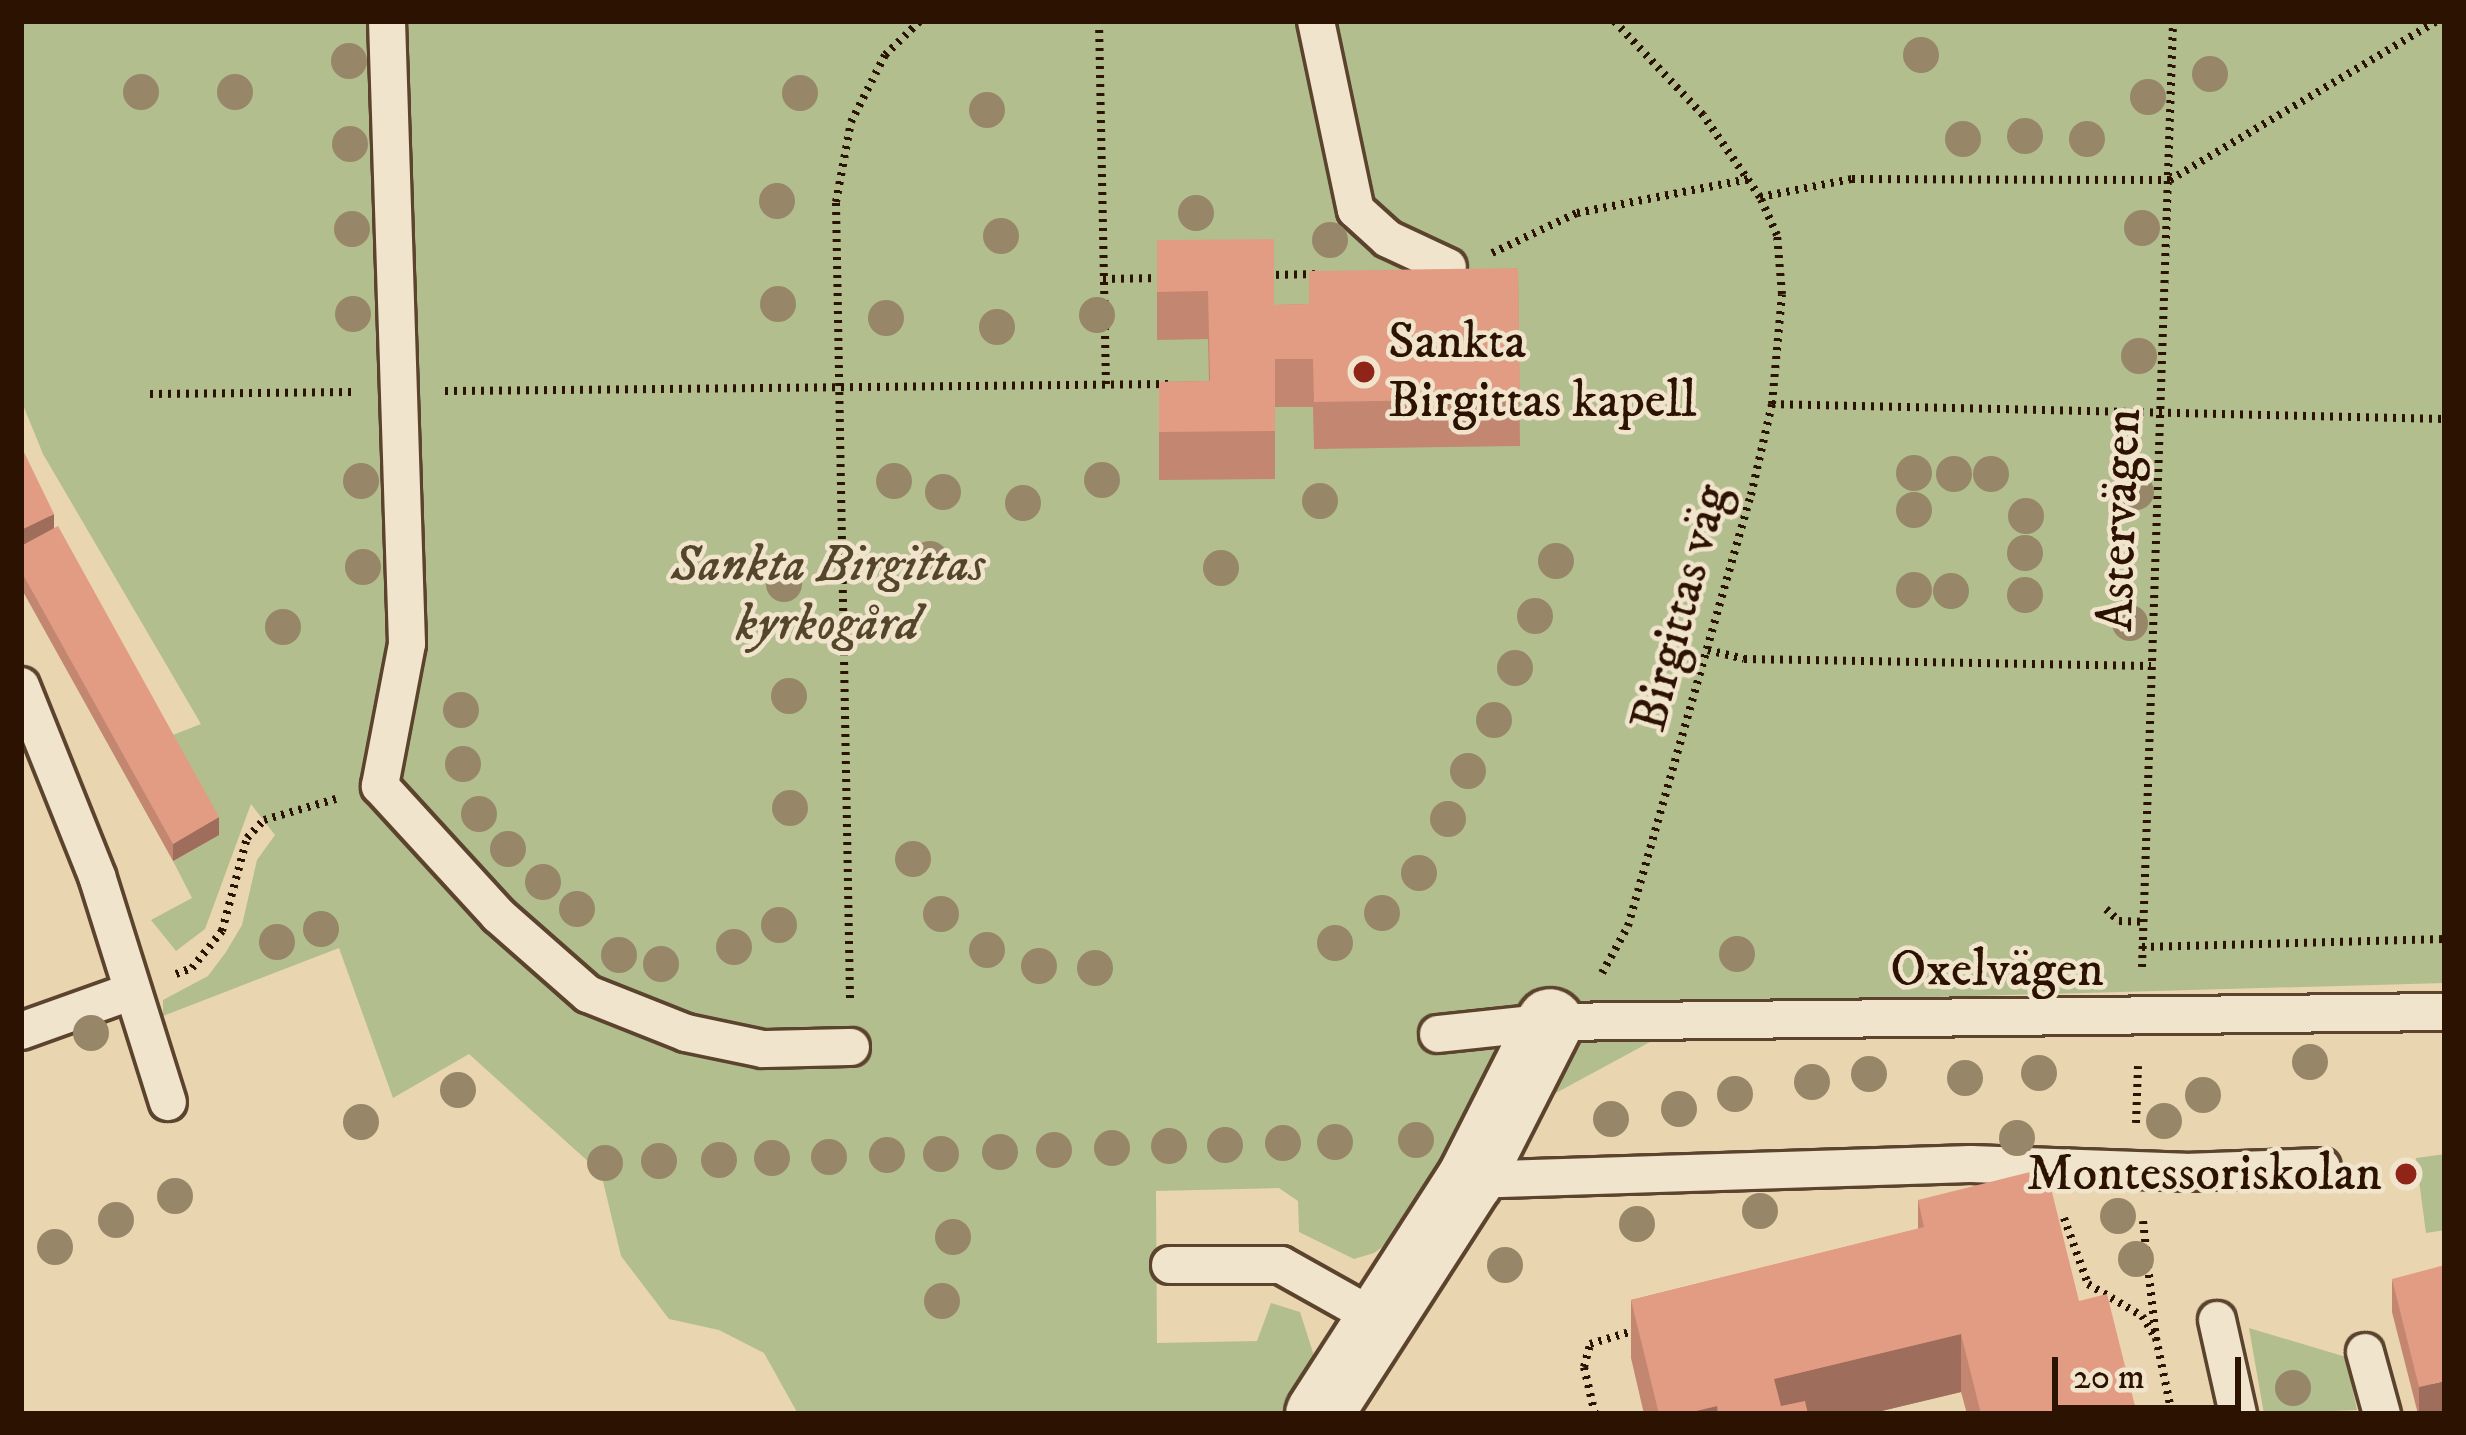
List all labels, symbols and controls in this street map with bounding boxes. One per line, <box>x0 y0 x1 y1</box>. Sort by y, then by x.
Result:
place label: Sankta Birgittas kapell <box>1388 312 1697 432</box>
marker: Sankta Birgittas kapell <box>1351 359 1377 385</box>
street label: Astervägen <box>2086 407 2154 633</box>
street label: Birgittas väg <box>1619 478 1743 738</box>
park label: Sankta Birgittas kyrkogård <box>671 535 985 655</box>
street label: Oxelvägen <box>1890 939 2104 1001</box>
place label: Montessoriskolan <box>2027 1143 2382 1205</box>
marker: Montessoriskolan <box>2393 1161 2419 1187</box>
scale bar <box>2058 1333 2247 1407</box>
text: 20 m <box>2073 1355 2145 1400</box>

